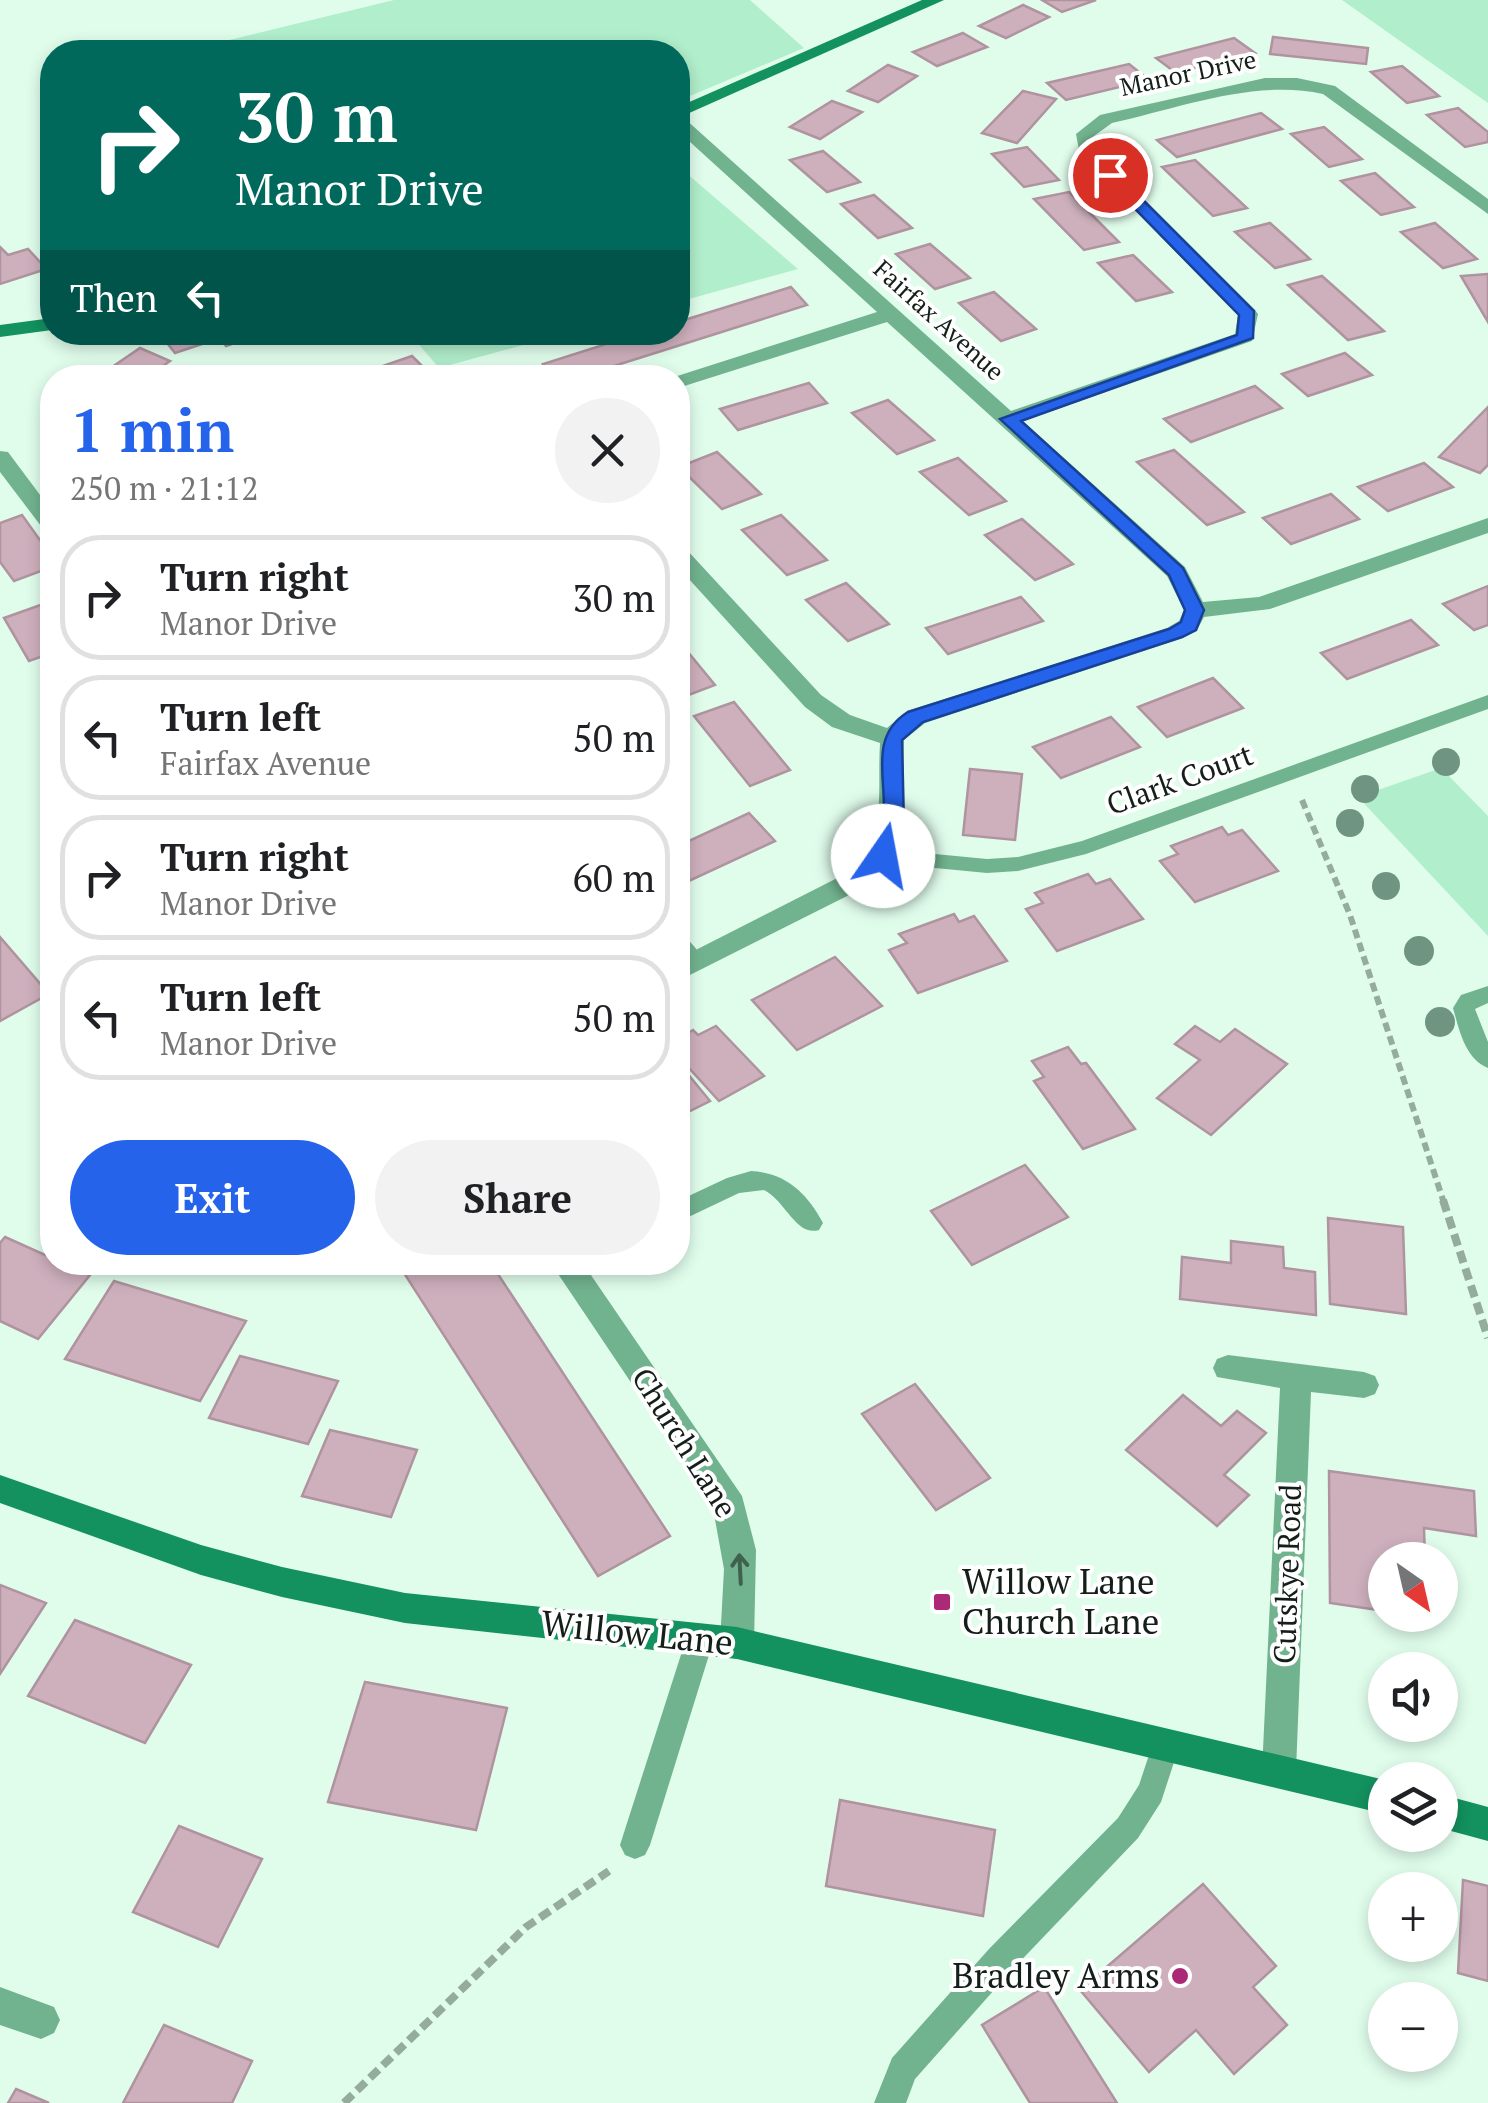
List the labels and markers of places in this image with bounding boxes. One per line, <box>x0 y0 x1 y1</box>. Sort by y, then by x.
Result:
pin <box>1068 133 1153 218</box>
place label: Willow Lane Church Lane <box>962 1558 1159 1644</box>
marker: Willow Lane Church Lane <box>931 1591 953 1613</box>
place label: Bradley Arms <box>952 1952 1160 1998</box>
marker: Bradley Arms <box>1169 1965 1191 1987</box>

